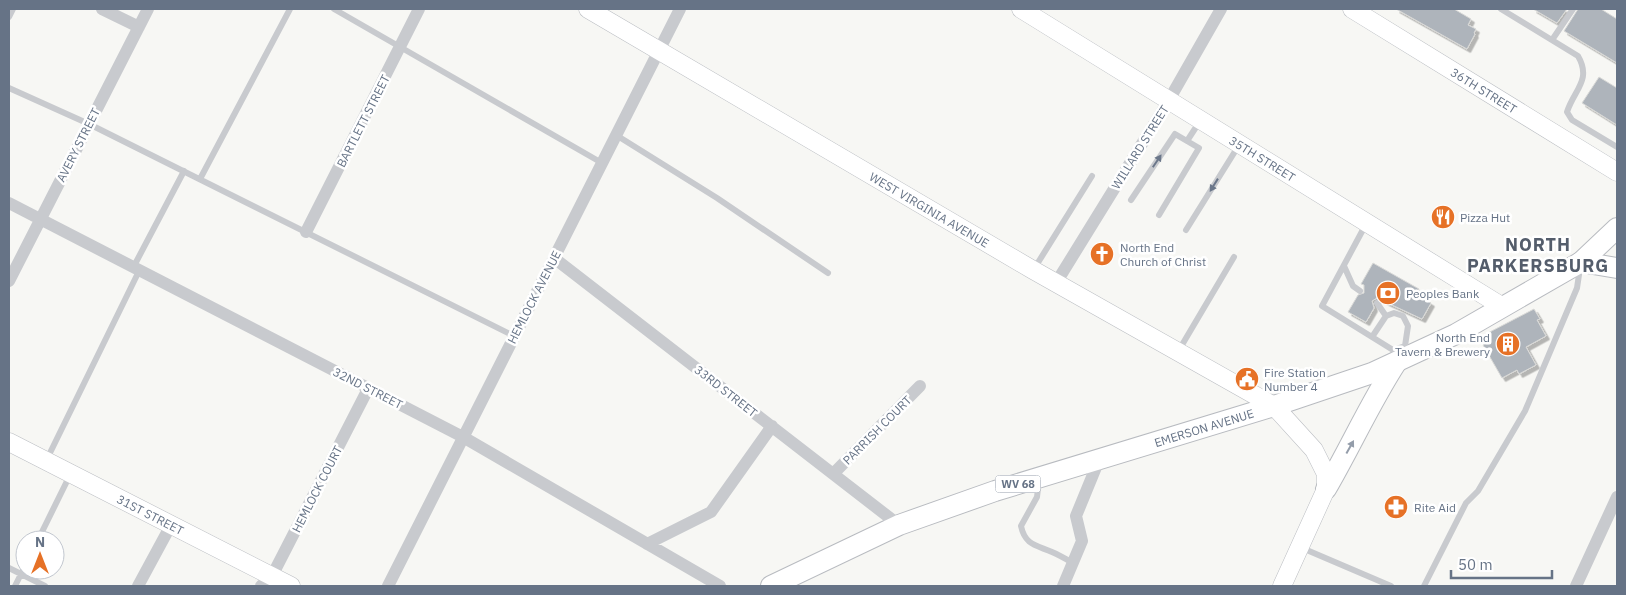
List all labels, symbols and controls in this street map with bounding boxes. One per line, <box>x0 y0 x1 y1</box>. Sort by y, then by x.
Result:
street label: 36TH STREET <box>1448 64 1520 116</box>
street label: BARTLETT STREET <box>333 72 393 170</box>
street label: WILLARD STREET <box>1108 102 1172 192</box>
street label: AVERY STREET <box>53 105 103 184</box>
street label: 35TH STREET <box>1227 132 1298 184</box>
one-way arrow <box>1152 154 1162 167</box>
street label: WEST VIRGINIA AVENUE <box>867 168 992 250</box>
one-way arrow <box>1209 179 1219 192</box>
restaurant icon: Pizza Hut <box>1430 204 1456 230</box>
place label: Pizza Hut <box>1460 210 1510 225</box>
district label: NORTH PARKERSBURG <box>1467 233 1609 277</box>
place label: North End Church of Christ <box>1120 240 1206 269</box>
church icon: North End Church of Christ <box>1089 241 1115 267</box>
street label: HEMLOCK AVENUE <box>504 248 564 346</box>
bank icon: Peoples Bank <box>1375 280 1401 306</box>
place label: Peoples Bank <box>1406 286 1480 301</box>
place label: North End Tavern & Brewery <box>1395 330 1490 359</box>
building icon: North End Tavern & Brewery <box>1495 331 1521 357</box>
street label: 33RD STREET <box>692 362 760 420</box>
street label: 32ND STREET <box>331 364 405 412</box>
place label: Fire Station Number 4 <box>1264 365 1326 394</box>
public building icon: Fire Station Number 4 <box>1234 366 1260 392</box>
street label: PARRISH COURT <box>840 392 915 467</box>
street label: EMERSON AVENUE <box>1152 405 1256 450</box>
one-way arrow <box>1346 440 1354 455</box>
street label: HEMLOCK COURT <box>289 443 345 535</box>
road number: WV 68 <box>996 476 1040 492</box>
street label: 31ST STREET <box>115 491 187 538</box>
pharmacy icon: Rite Aid <box>1383 494 1409 520</box>
place label: Rite Aid <box>1414 500 1456 515</box>
north arrow <box>15 530 65 580</box>
text: N <box>35 533 45 551</box>
scale bar <box>1451 548 1552 580</box>
text: 50 m <box>1458 555 1493 574</box>

